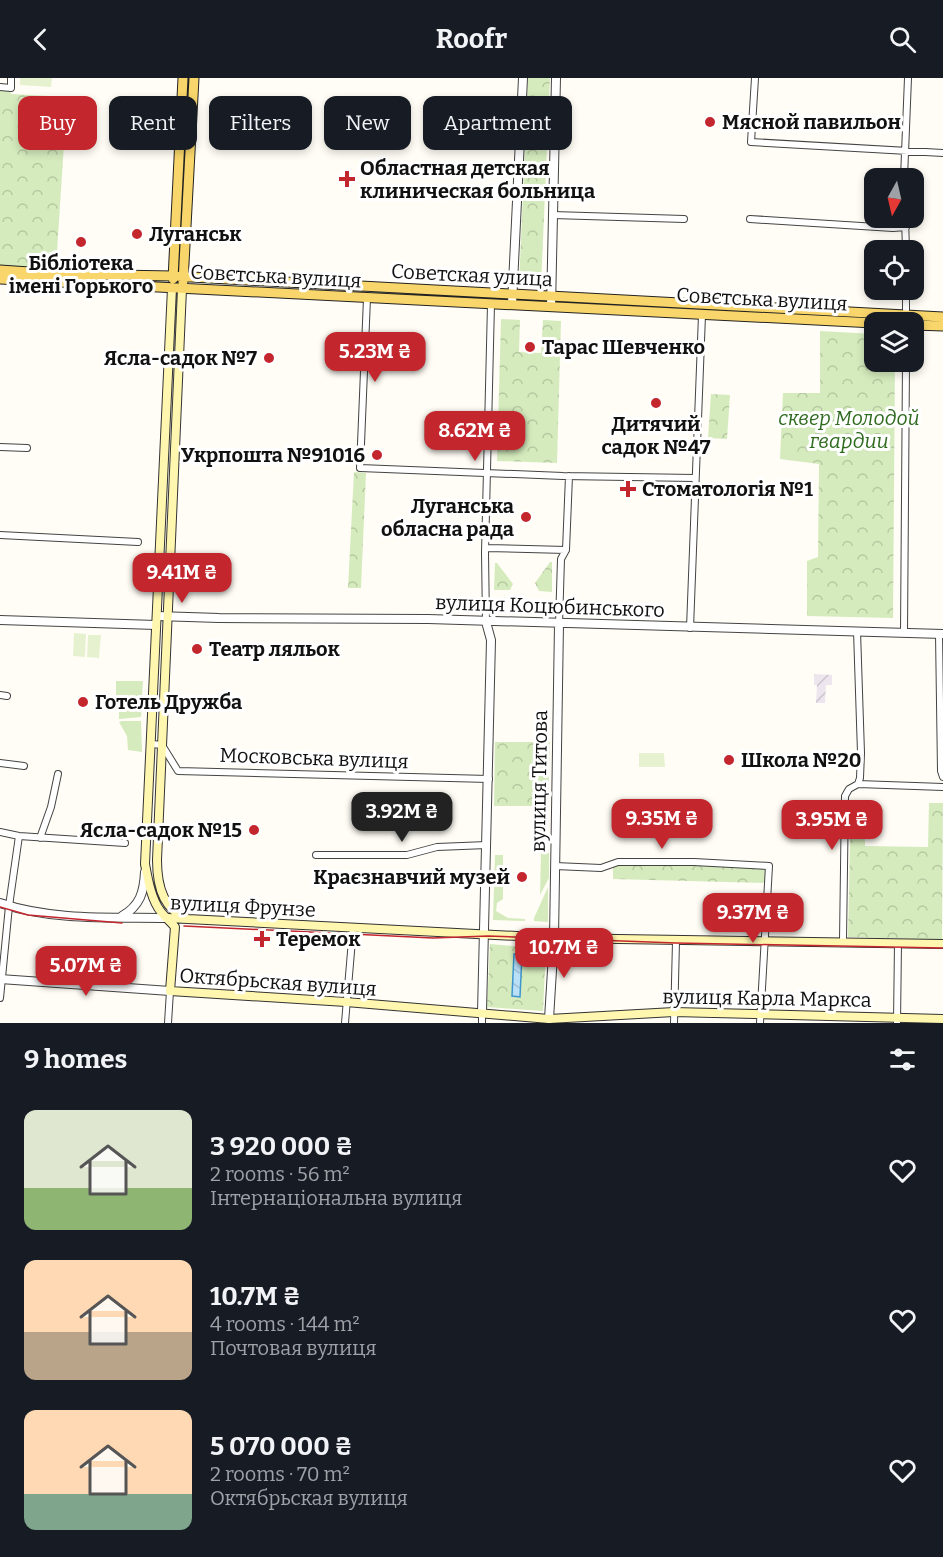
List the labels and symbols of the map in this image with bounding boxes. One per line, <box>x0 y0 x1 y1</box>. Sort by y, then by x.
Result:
place label: Мясной павильон <box>722 110 901 134</box>
marker: Мясной павильон <box>703 115 717 129</box>
place label: Областная детская клиническая больница <box>360 156 595 203</box>
north arrow <box>864 168 924 228</box>
marker: Областная детская клиническая больница <box>338 170 356 188</box>
place label: Луганськ <box>149 222 242 246</box>
marker: Луганськ <box>130 227 144 241</box>
marker: Бібліотека імені Горького <box>74 235 88 249</box>
place label: Бібліотека імені Горького <box>9 251 153 298</box>
street label: Советская улица <box>390 259 554 291</box>
street label: Совєтська вулиця <box>190 260 362 292</box>
street label: Совєтська вулиця <box>676 283 848 315</box>
pin: 5.23M ₴ <box>320 332 430 383</box>
place label: Тарас Шевченко <box>542 335 705 359</box>
marker: Тарас Шевченко <box>523 340 537 354</box>
place label: Ясла-садок №7 <box>104 346 257 370</box>
marker: Ясла-садок №7 <box>262 351 276 365</box>
marker: Дитячий садок №47 <box>649 396 663 410</box>
park label: сквер Молодой гвардии <box>778 406 920 453</box>
pin: 8.62M ₴ <box>420 411 530 462</box>
place label: Дитячий садок №47 <box>602 412 711 459</box>
place label: Укрпошта №91016 <box>181 443 365 467</box>
marker: Укрпошта №91016 <box>370 448 384 462</box>
place label: Стоматологія №1 <box>642 477 813 501</box>
marker: Стоматологія №1 <box>619 480 637 498</box>
place label: Луганська обласна рада <box>381 494 514 541</box>
marker: Луганська обласна рада <box>519 510 533 524</box>
pin: 9.41M ₴ <box>127 553 237 604</box>
street label: вулиця Коцюбинського <box>435 590 665 622</box>
place label: Театр ляльок <box>209 637 341 661</box>
marker: Театр ляльок <box>190 642 204 656</box>
place label: Готель Дружба <box>95 690 242 714</box>
marker: Готель Дружба <box>76 695 90 709</box>
street label: вулиця Титова <box>526 710 552 852</box>
street label: Московська вулиця <box>219 743 409 773</box>
place label: Школа №20 <box>741 748 861 772</box>
marker: Школа №20 <box>722 753 736 767</box>
pin: 3.92M ₴ <box>347 792 457 843</box>
pin: 9.35M ₴ <box>607 799 717 850</box>
pin: 3.95M ₴ <box>777 800 887 851</box>
place label: Ясла-садок №15 <box>80 818 242 842</box>
marker: Ясла-садок №15 <box>247 823 261 837</box>
place label: Краєзнавчий музей <box>313 865 510 889</box>
marker: Краєзнавчий музей <box>515 870 529 884</box>
street label: вулиця Фрунзе <box>170 890 316 922</box>
pin: 9.37M ₴ <box>698 893 808 944</box>
place label: Теремок <box>276 927 361 951</box>
pin: 10.7M ₴ <box>509 928 619 979</box>
marker: Теремок <box>253 930 271 948</box>
pin: 5.07M ₴ <box>31 946 141 997</box>
street label: Октябрьская вулиця <box>179 963 377 1001</box>
street label: вулиця Карла Маркса <box>662 984 872 1012</box>

